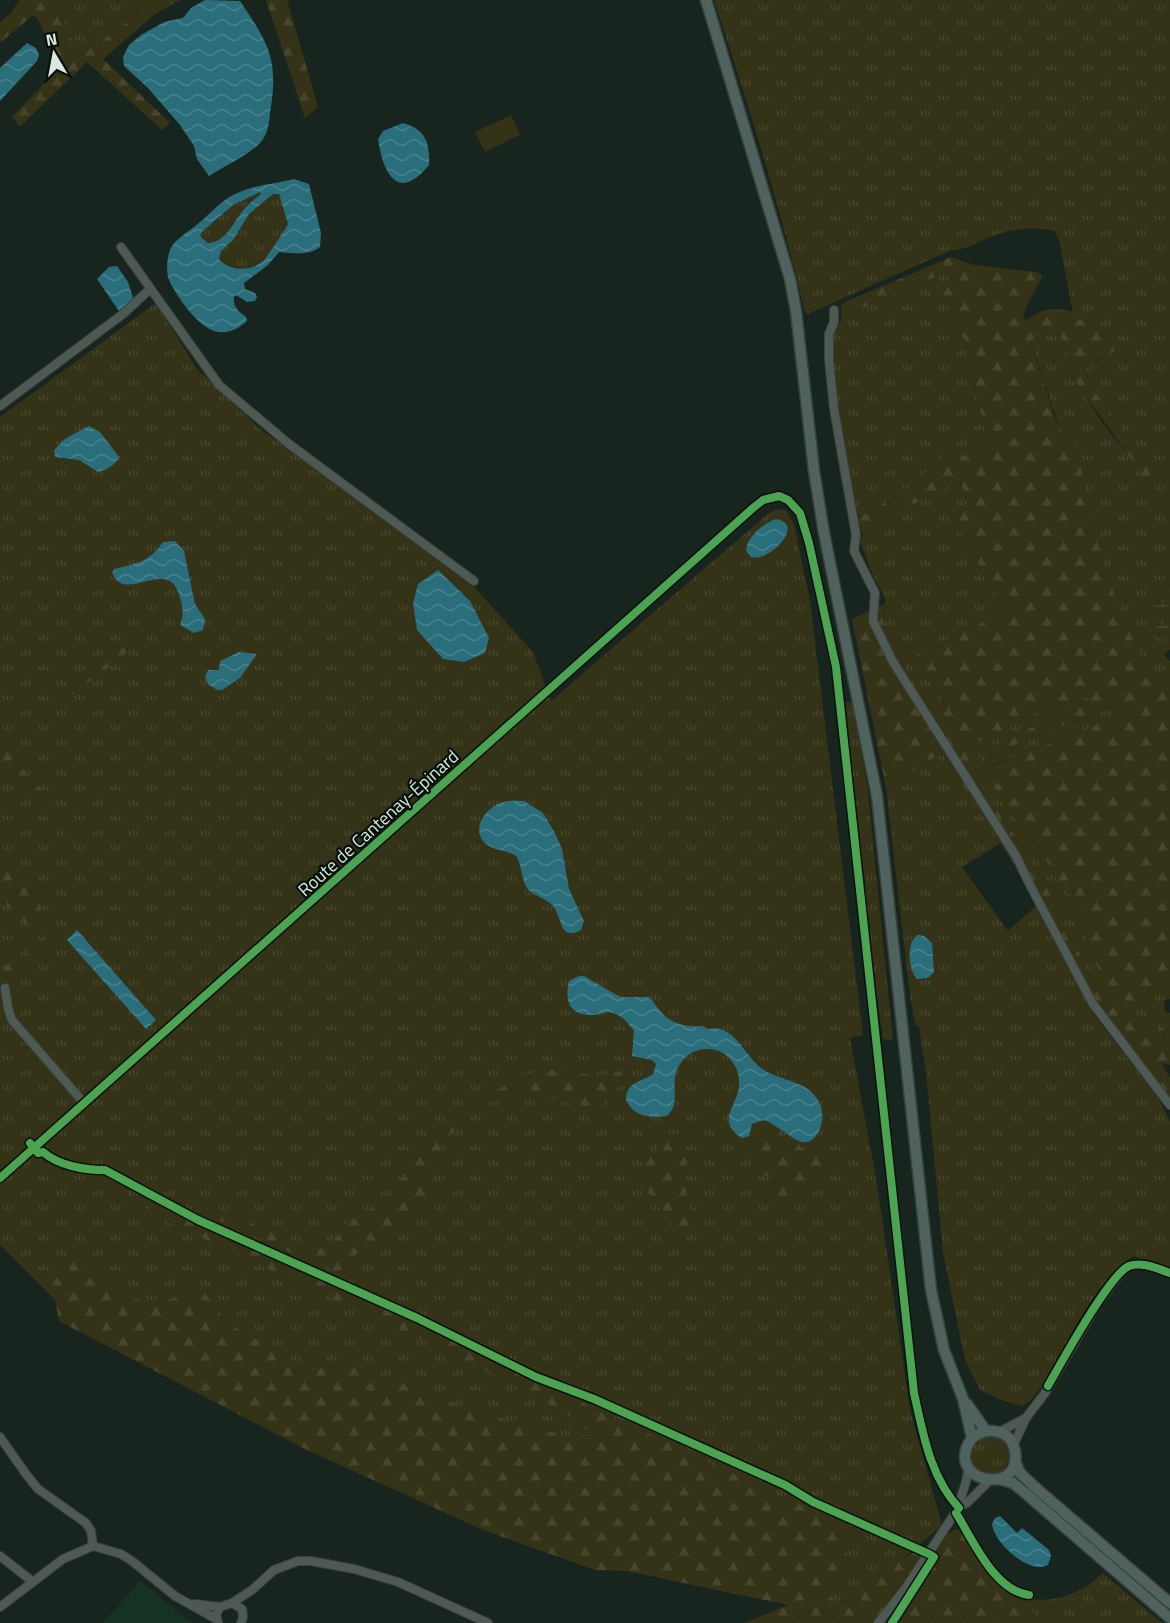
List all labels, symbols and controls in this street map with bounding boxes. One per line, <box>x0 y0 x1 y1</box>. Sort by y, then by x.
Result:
north arrow <box>24 24 84 84</box>
text: N <box>44 26 59 52</box>
street label: Route de Cantenay-Épinard <box>292 743 464 903</box>

